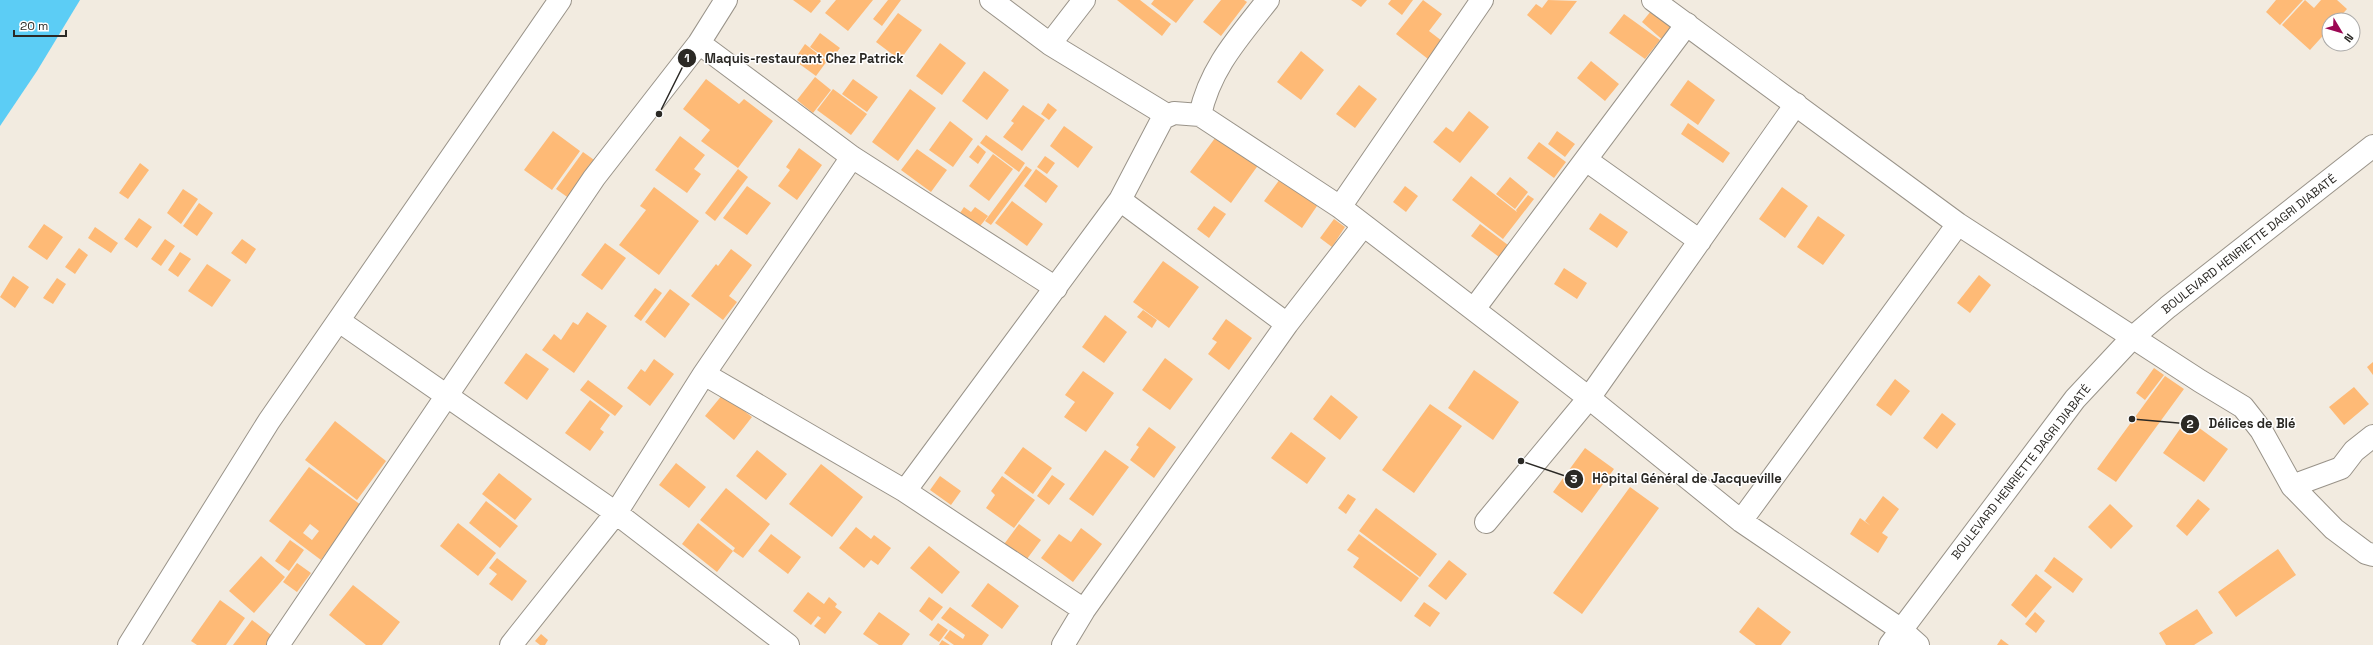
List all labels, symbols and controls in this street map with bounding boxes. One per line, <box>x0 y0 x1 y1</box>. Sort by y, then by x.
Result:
scale bar <box>14 12 66 38</box>
north arrow <box>2321 12 2361 52</box>
text: 20 m <box>20 18 48 34</box>
text: N <box>2341 31 2357 45</box>
callout: Maquis-restaurant Chez Patrick <box>677 46 912 71</box>
text: 1 <box>684 50 690 66</box>
text: Maquis-restaurant Chez Patrick <box>704 50 904 67</box>
street label: BOULEVARD HENRIETTE DAGRI DIABATÉ <box>2158 171 2340 317</box>
street label: BOULEVARD HENRIETTE DAGRI DIABATÉ <box>1948 381 2094 563</box>
callout: Délices de Blé <box>2180 411 2303 436</box>
text: Délices de Blé <box>2209 415 2296 432</box>
text: 2 <box>2186 416 2194 432</box>
callout: Hôpital Général de Jacqueville <box>1564 466 1789 491</box>
text: Hôpital Général de Jacqueville <box>1592 470 1782 487</box>
text: 3 <box>1570 471 1578 487</box>

